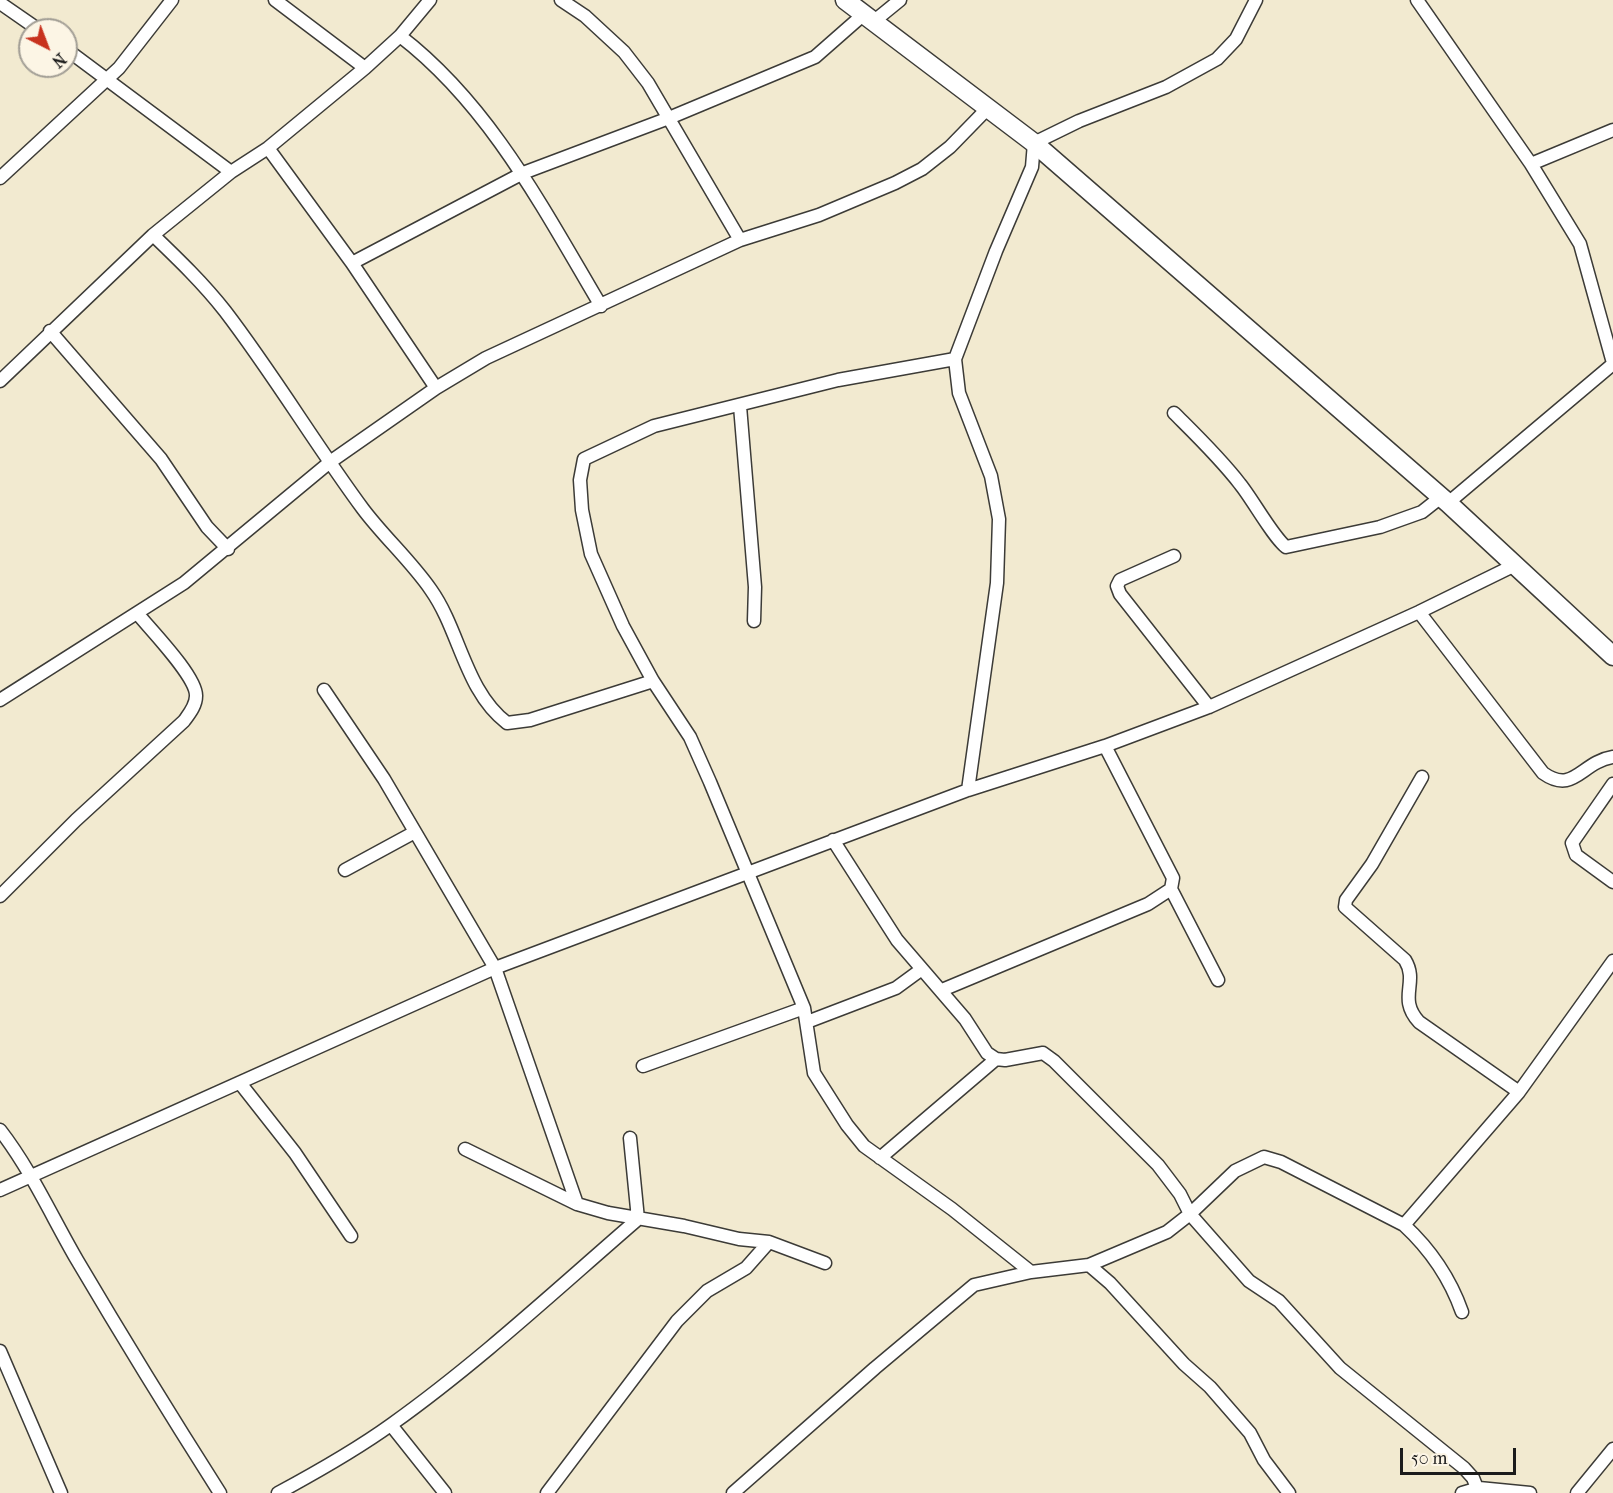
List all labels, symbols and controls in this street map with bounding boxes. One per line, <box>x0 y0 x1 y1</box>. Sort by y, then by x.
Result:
north arrow <box>18 18 78 78</box>
text: N <box>48 49 70 71</box>
scale bar <box>1403 1436 1518 1474</box>
text: 50 m <box>1411 1448 1447 1469</box>

